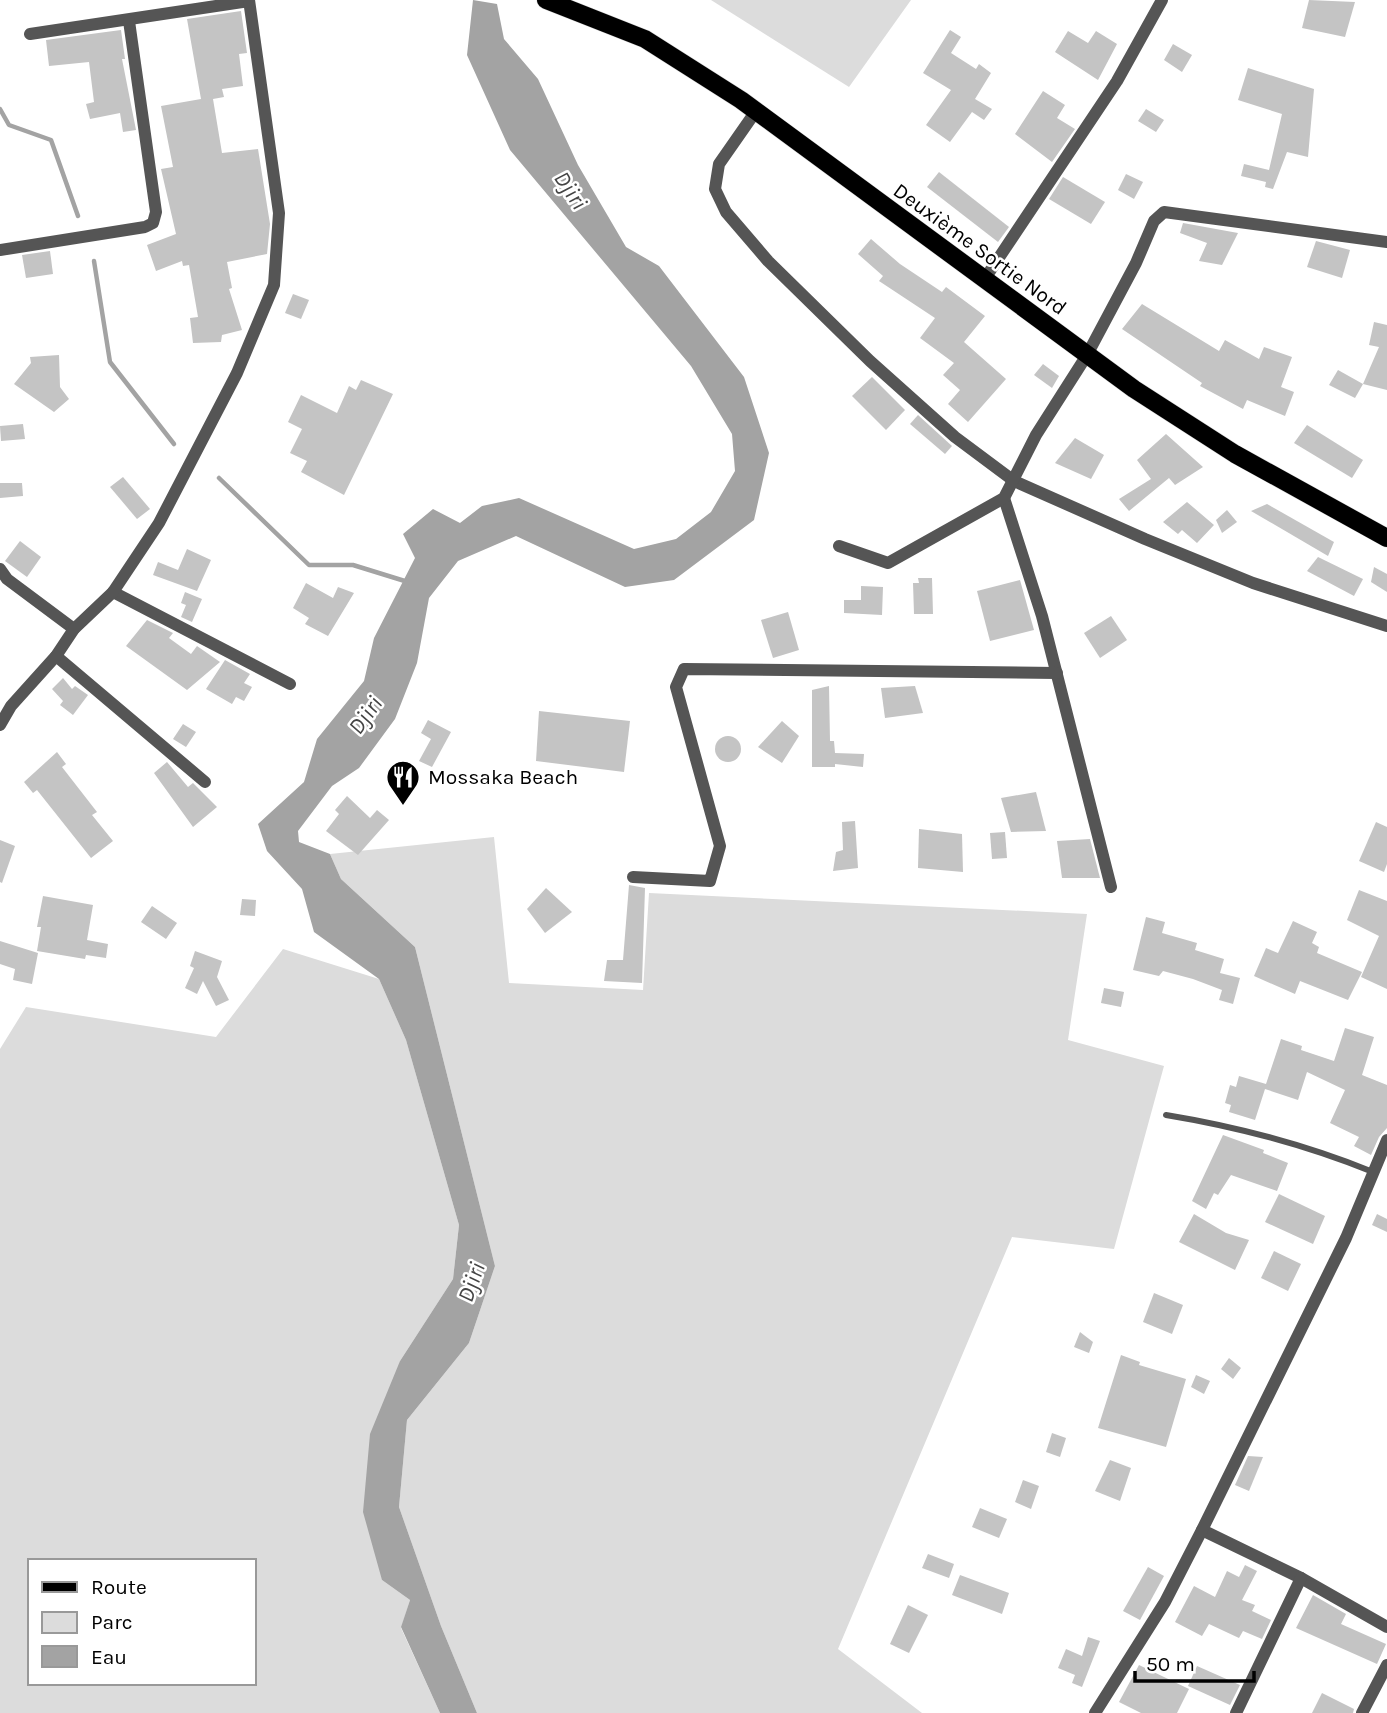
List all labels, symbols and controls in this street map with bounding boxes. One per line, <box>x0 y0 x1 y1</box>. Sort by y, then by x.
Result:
water label: Djiri <box>548 166 593 215</box>
street label: Deuxième Sortie Nord <box>889 178 1071 320</box>
water label: Djiri <box>343 691 388 740</box>
restaurant icon: Mossaka Beach <box>384 758 422 807</box>
place label: Mossaka Beach <box>428 765 578 789</box>
water label: Djiri <box>452 1259 491 1306</box>
legend <box>28 1559 256 1685</box>
text: Route <box>91 1575 147 1599</box>
text: Parc <box>91 1610 133 1634</box>
scale bar <box>1135 1640 1254 1684</box>
text: Eau <box>91 1645 127 1669</box>
text: 50 m <box>1146 1652 1195 1676</box>

